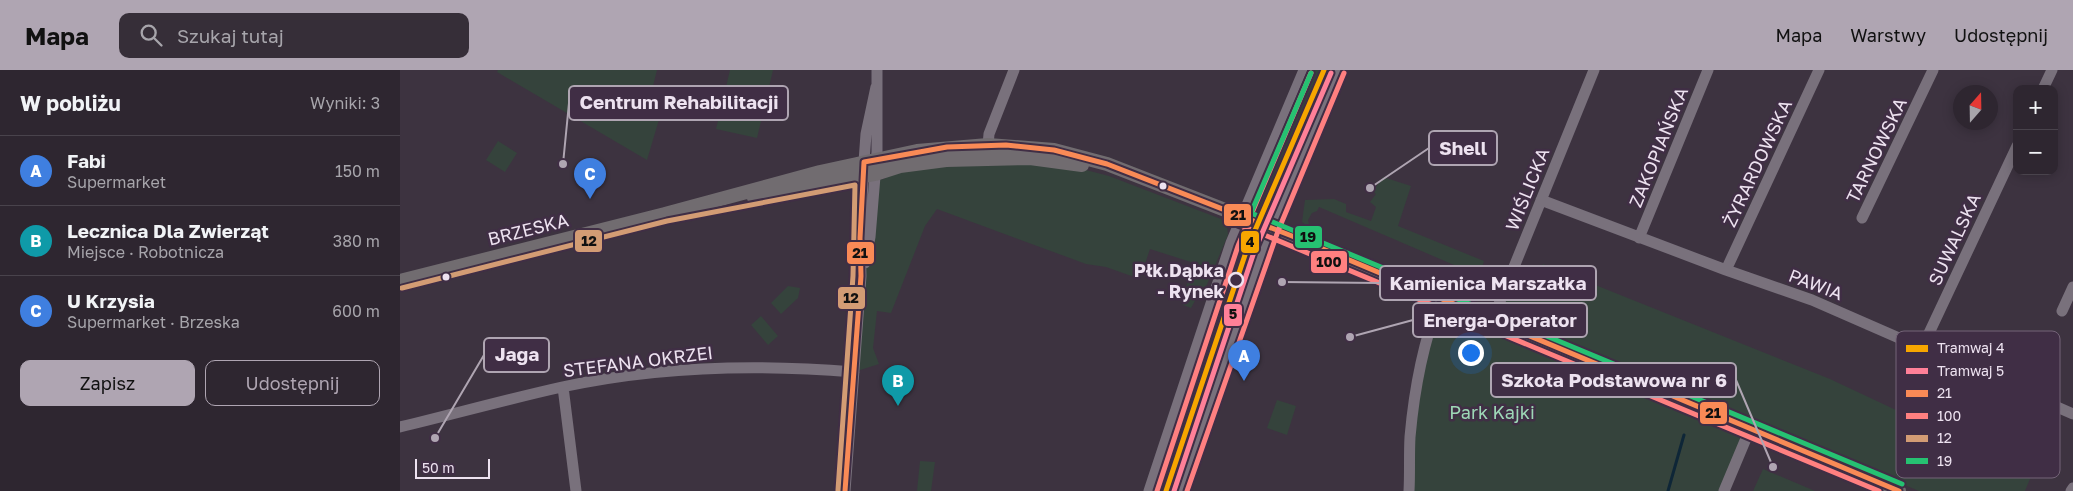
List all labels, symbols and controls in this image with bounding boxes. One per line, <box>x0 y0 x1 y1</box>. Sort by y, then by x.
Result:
search box <box>119 13 469 58</box>
text: Mapa <box>25 21 89 50</box>
icon: search <box>137 21 165 49</box>
text: Szukaj tutaj <box>177 24 284 47</box>
text: Mapa <box>1775 24 1822 46</box>
text: Warstwy <box>1850 24 1926 46</box>
text: Udostępnij <box>1954 24 2048 46</box>
street label: ZAKOPIAŃSKA <box>1624 84 1692 210</box>
north arrow <box>1953 85 1998 130</box>
map controls <box>2013 85 2058 175</box>
button: + <box>2013 85 2058 130</box>
callout: Centrum Rehabilitacji <box>569 86 788 120</box>
text: W pobliżu <box>20 90 121 116</box>
text: Centrum Rehabilitacji <box>580 90 778 113</box>
text: Wyniki: 3 <box>310 93 380 113</box>
street label: TARNOWSKA <box>1841 94 1911 206</box>
street label: ŻYRARDOWSKA <box>1718 96 1796 230</box>
button: − <box>2013 130 2058 175</box>
callout: Shell <box>1429 131 1497 165</box>
text: Shell <box>1439 136 1487 159</box>
street label: WIŚLICKA <box>1500 144 1554 234</box>
text: Fabi <box>67 149 106 172</box>
pin: C <box>574 158 606 199</box>
text: A <box>30 161 42 181</box>
text: 150 m <box>335 161 380 181</box>
text: Supermarket <box>67 172 166 192</box>
unlabelled marker <box>1158 181 1168 191</box>
street label: SUWALSKA <box>1923 189 1985 289</box>
line badge: 21 <box>1223 203 1252 227</box>
text: 21 <box>1230 206 1246 223</box>
street label: BRZESKA <box>485 208 571 250</box>
text: Lecznica Dla Zwierząt <box>67 219 269 242</box>
line badge: 19 <box>1294 225 1323 249</box>
text: 19 <box>1300 228 1316 245</box>
line badge: 12 <box>574 229 603 253</box>
line badge: 4 <box>1240 230 1260 254</box>
text: B <box>30 231 42 251</box>
text: 380 m <box>333 231 380 251</box>
text: 12 <box>581 232 597 249</box>
text: 4 <box>1246 233 1255 250</box>
line badge: 21 <box>846 241 875 265</box>
text: Miejsce · Robotnicza <box>67 242 224 262</box>
text: 21 <box>852 244 868 261</box>
line badge: 100 <box>1310 250 1348 274</box>
text: 100 <box>1316 253 1342 270</box>
place label: Płk.Dąbka - Rynek <box>1134 259 1225 302</box>
street label: PAWIA <box>1786 264 1846 304</box>
callout: Kamienica Marszałka <box>1380 266 1596 300</box>
text: Kamienica Marszałka <box>1390 271 1586 294</box>
unlabelled marker <box>441 272 451 282</box>
marker: Płk.Dąbka - Rynek <box>1228 272 1244 288</box>
line badge: 12 <box>837 286 866 310</box>
text: U Krzysia <box>67 289 155 312</box>
text: 12 <box>843 289 859 306</box>
text: C <box>30 301 42 321</box>
text: 600 m <box>332 301 380 321</box>
line badge: 5 <box>1223 303 1243 327</box>
callout: Energa-Operator <box>1413 303 1587 337</box>
text: 5 <box>1229 305 1238 322</box>
text: Energa-Operator <box>1423 308 1577 331</box>
text: Supermarket · Brzeska <box>67 312 240 332</box>
legend <box>1896 331 2060 478</box>
callout: Jaga <box>484 338 549 372</box>
text: Tramwaj 4 <box>1937 339 2005 356</box>
pin: A <box>1228 340 1260 381</box>
your location <box>1458 340 1484 366</box>
street label: STEFANA OKRZEI <box>562 341 714 381</box>
text: Jaga <box>495 342 539 365</box>
button: Zapisz <box>20 360 195 406</box>
button: Udostępnij <box>205 360 380 406</box>
text: Tramwaj 5 <box>1937 362 2004 379</box>
callout: Szkoła Podstawowa nr 6 <box>1491 363 1736 397</box>
pin: B <box>882 365 914 406</box>
text: Szkoła Podstawowa nr 6 <box>1501 368 1727 391</box>
text: 21 <box>1937 384 1952 401</box>
park label: Park Kajki <box>1449 401 1535 423</box>
line badge: 21 <box>1699 401 1728 425</box>
text: 21 <box>1705 404 1721 421</box>
text: 100 <box>1937 407 1961 424</box>
text: 12 <box>1937 429 1952 446</box>
text: 19 <box>1937 452 1952 469</box>
scale bar <box>415 456 490 479</box>
text: 50 m <box>422 459 455 476</box>

